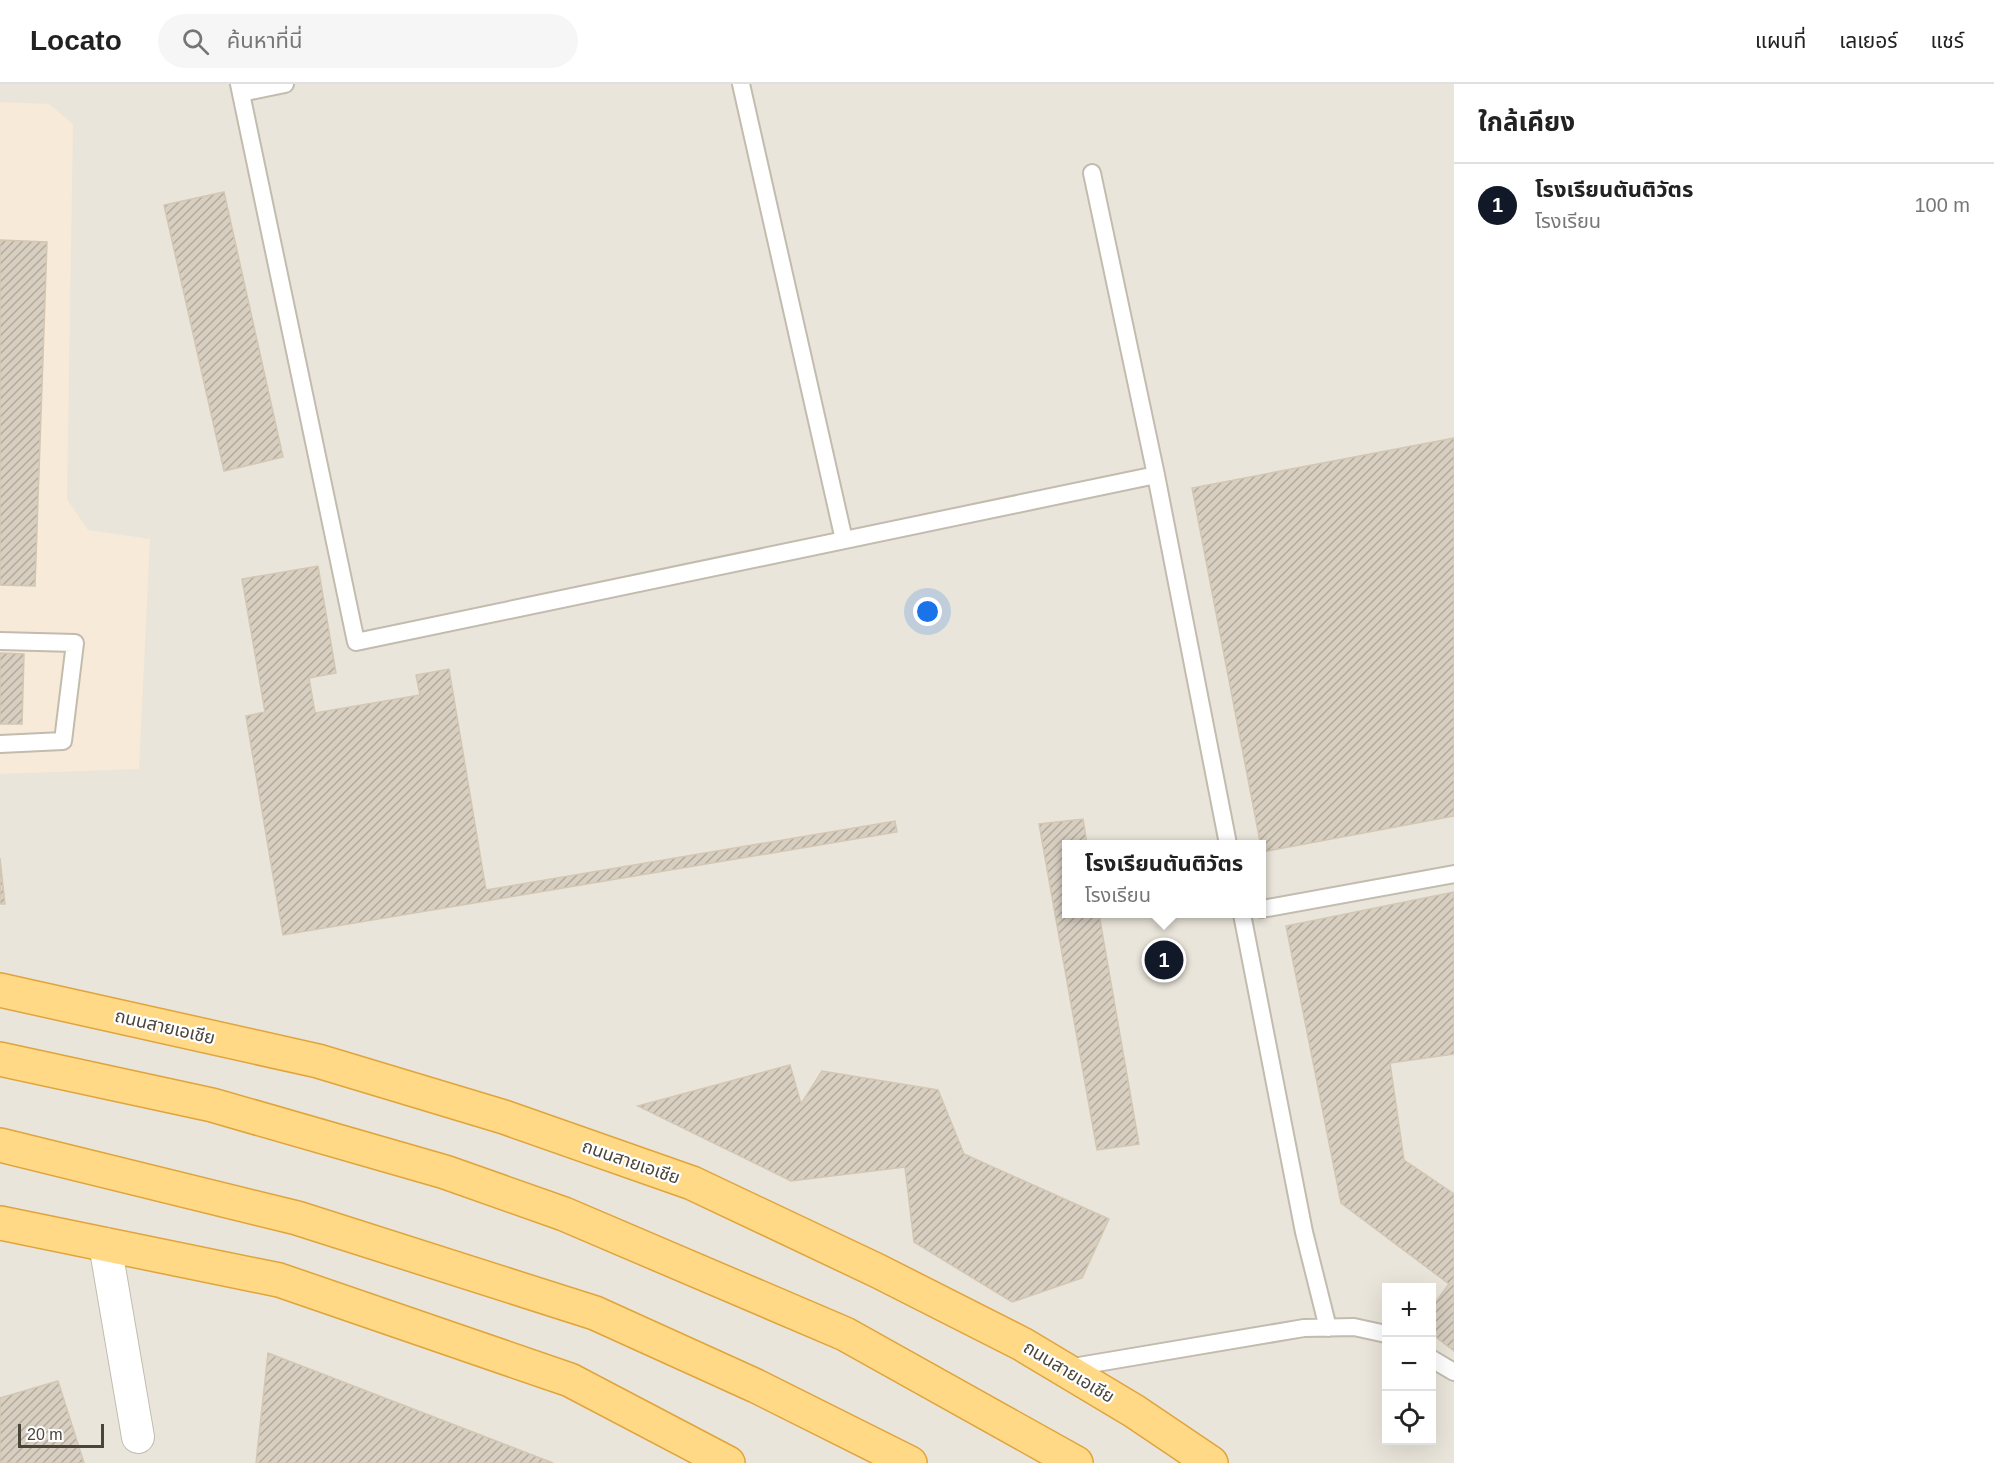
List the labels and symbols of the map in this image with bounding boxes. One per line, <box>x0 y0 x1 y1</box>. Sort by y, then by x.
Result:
your location <box>913 597 942 626</box>
pin: 1 <box>1144 938 1184 982</box>
street label: ถนนสายเอเชีย <box>113 1006 217 1048</box>
street label: ถนนสายเอเชีย <box>579 1136 683 1188</box>
street label: ถนนสายเอเชีย <box>1020 1337 1118 1407</box>
scale bar <box>18 1421 104 1448</box>

